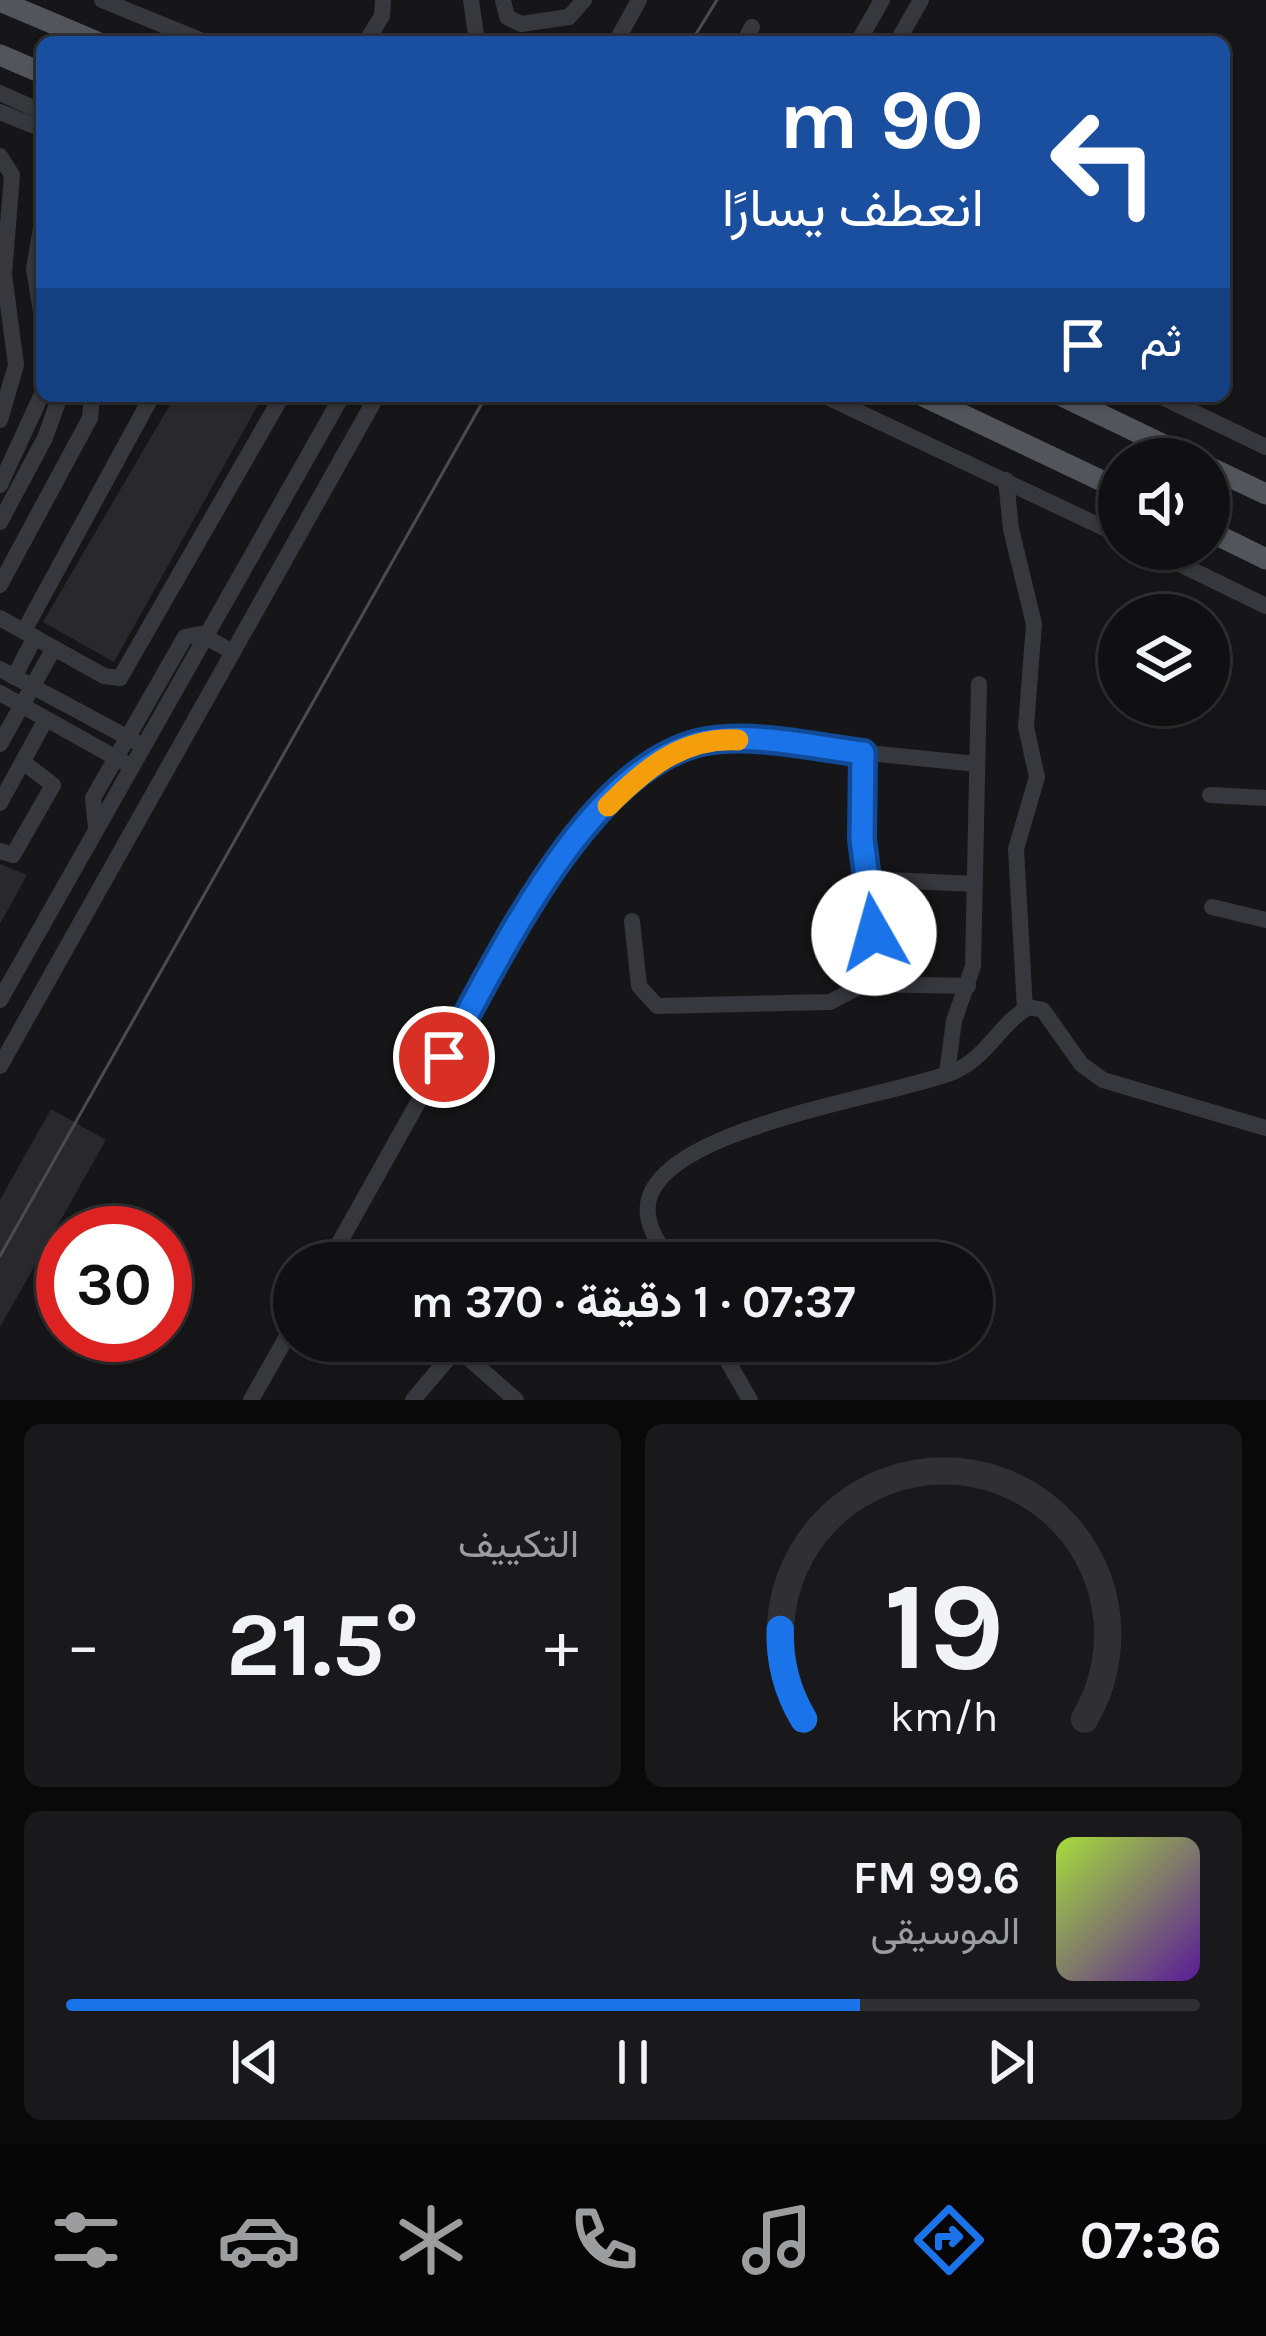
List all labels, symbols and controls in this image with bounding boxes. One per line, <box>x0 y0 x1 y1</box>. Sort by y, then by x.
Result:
text: 90 m <box>779 71 984 169</box>
icon: left <box>1026 84 1182 240</box>
text: انعطف يسارًا <box>722 176 984 240</box>
icon: arrive <box>1050 312 1116 378</box>
text: ثم <box>1140 315 1182 367</box>
map controls <box>1098 438 1230 726</box>
button: sound <box>1098 438 1230 570</box>
button: layers <box>1098 594 1230 726</box>
position arrow <box>811 870 937 996</box>
pin <box>393 1006 495 1108</box>
icon: arrive <box>411 1024 477 1090</box>
speed limit sign: 30 <box>36 1206 192 1362</box>
text: 07:37 · 1 دقيقة · 370 m <box>411 1276 855 1328</box>
text: التكييف <box>458 1521 579 1567</box>
text: 19 <box>883 1554 1004 1699</box>
text: 21.5° <box>226 1592 419 1698</box>
text: − <box>66 1606 101 1684</box>
text: + <box>544 1606 579 1684</box>
text: km/h <box>889 1691 998 1741</box>
text: 99.6 FM <box>853 1852 1020 1904</box>
text: الموسيقى <box>870 1908 1020 1954</box>
icon: previous <box>222 2029 288 2095</box>
icon: pause <box>600 2029 666 2095</box>
icon: next <box>978 2029 1044 2095</box>
icon: filters <box>44 2198 128 2282</box>
icon: car <box>217 2198 301 2282</box>
icon: climate <box>389 2198 473 2282</box>
icon: phone <box>562 2198 646 2282</box>
icon: music <box>735 2198 819 2282</box>
icon: directions <box>907 2198 991 2282</box>
text: 07:36 <box>1080 2208 1222 2272</box>

